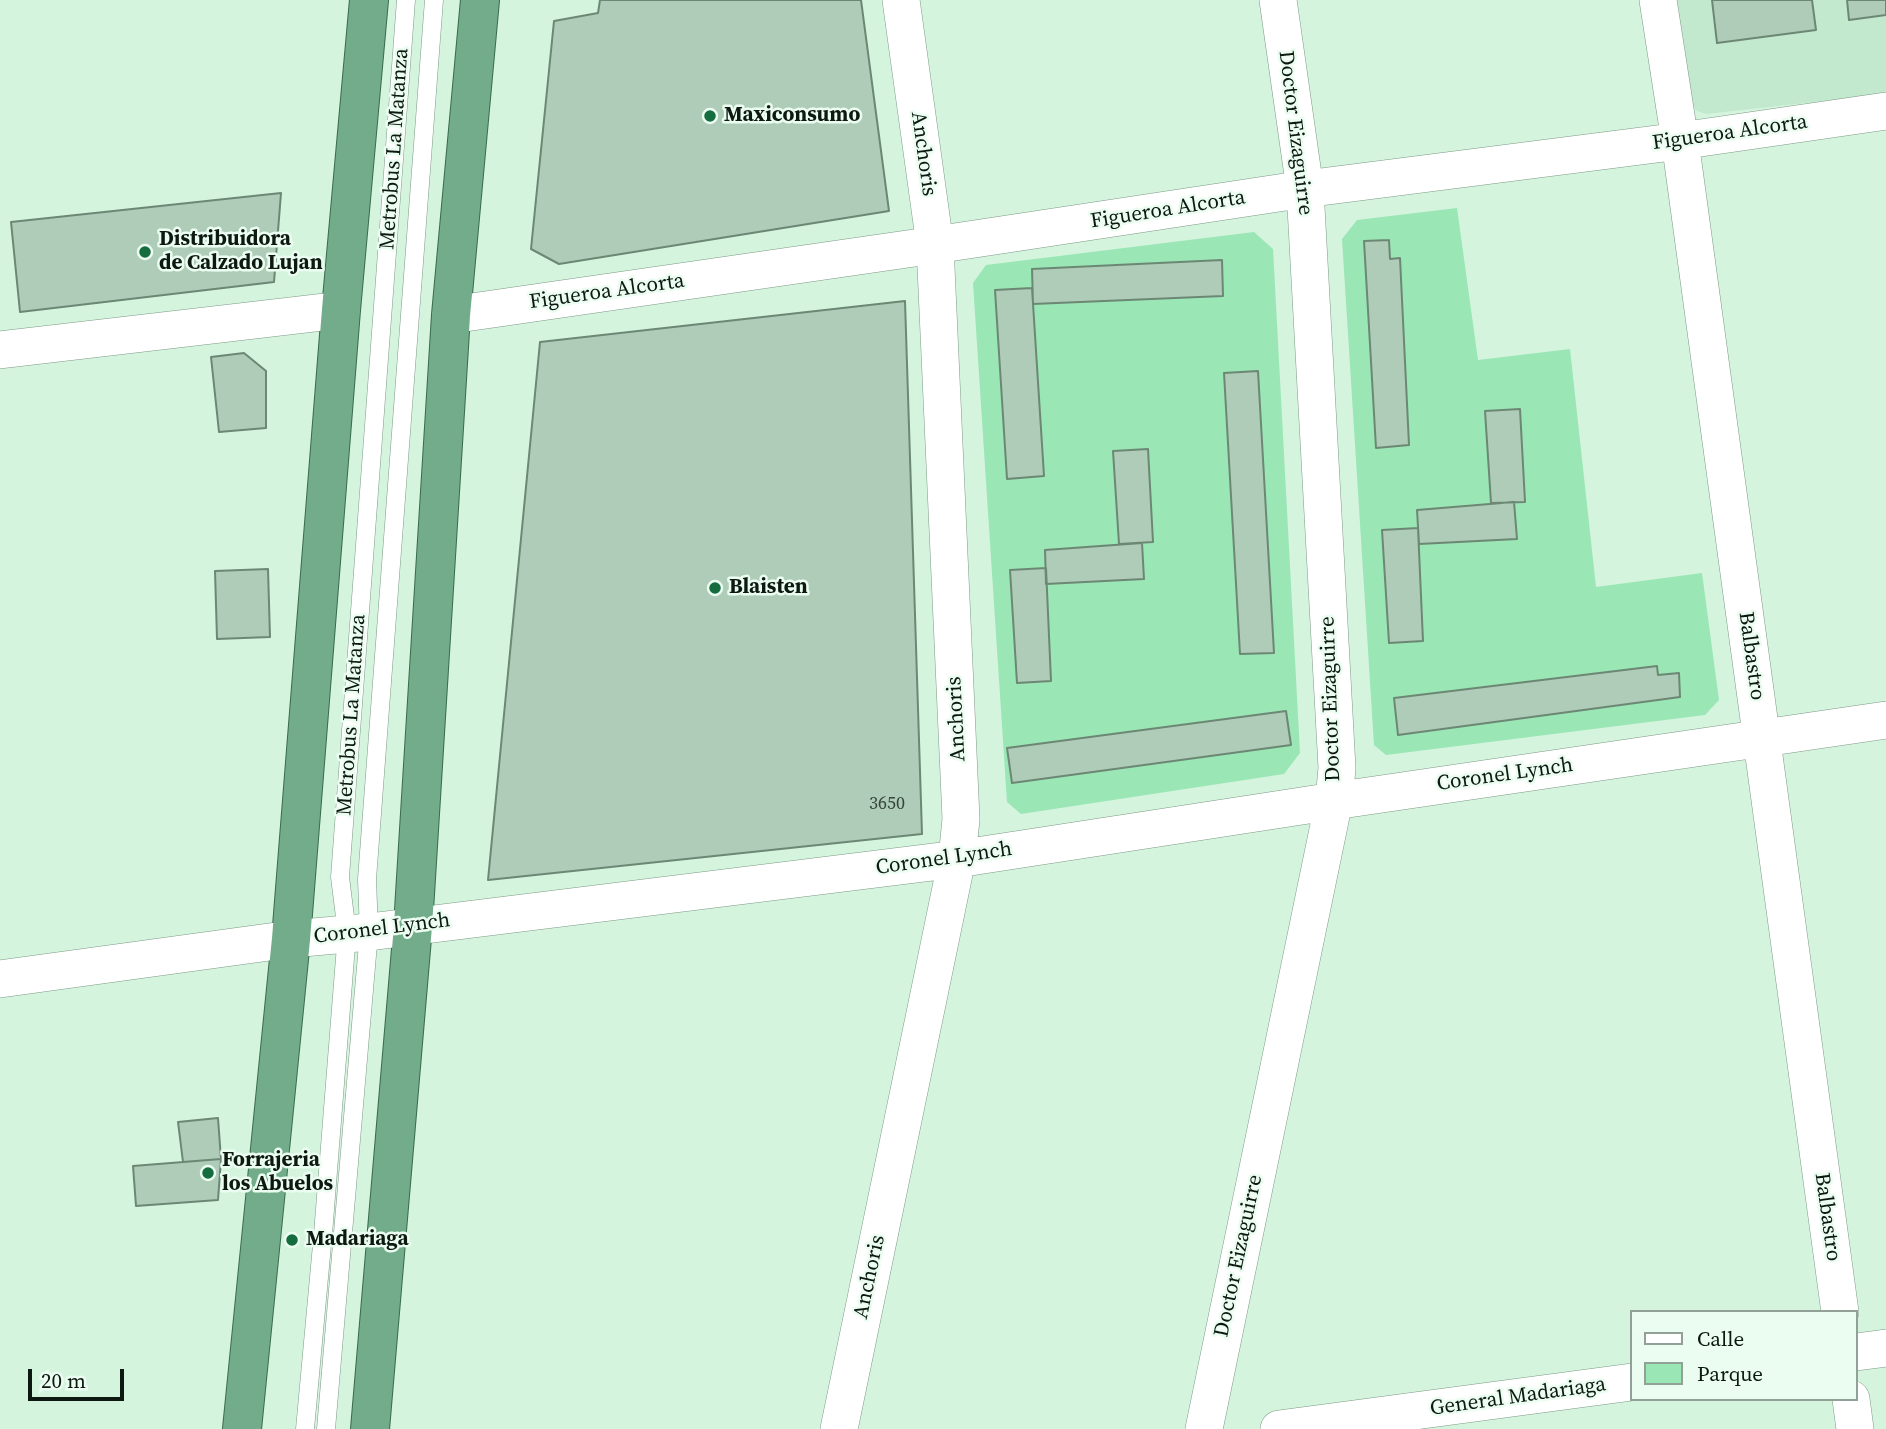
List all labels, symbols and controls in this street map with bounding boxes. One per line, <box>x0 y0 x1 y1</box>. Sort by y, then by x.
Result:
street label: Metrobus La Matanza <box>375 47 415 251</box>
street label: Doctor Eizaguirre <box>1272 49 1318 217</box>
place label: Maxiconsumo <box>724 103 860 129</box>
marker: Maxiconsumo <box>702 108 718 124</box>
street label: Anchoris <box>905 110 941 198</box>
street label: Figueroa Alcorta <box>1651 110 1809 156</box>
street label: Figueroa Alcorta <box>1089 185 1247 235</box>
place label: Distribuidora de Calzado Lujan <box>159 227 323 277</box>
marker: Distribuidora de Calzado Lujan <box>137 244 153 260</box>
street label: Figueroa Alcorta <box>528 269 686 315</box>
place label: Blaisten <box>729 575 808 601</box>
marker: Blaisten <box>707 580 723 596</box>
street label: Balbastro <box>1732 610 1770 702</box>
street label: Metrobus La Matanza <box>332 613 372 817</box>
street label: Doctor Eizaguirre <box>1316 616 1346 782</box>
street label: Anchoris <box>942 676 972 762</box>
street label: Coronel Lynch <box>1435 753 1575 797</box>
house number: 3650 <box>869 793 905 815</box>
street label: Coronel Lynch <box>874 837 1014 881</box>
street label: Coronel Lynch <box>312 908 452 950</box>
place label: Forrajeria los Abuelos <box>222 1148 333 1198</box>
marker: Forrajeria los Abuelos <box>200 1165 216 1181</box>
street label: Balbastro <box>1808 1171 1846 1263</box>
street label: Doctor Eizaguirre <box>1209 1172 1269 1340</box>
place label: Madariaga <box>306 1227 409 1253</box>
marker: Madariaga <box>284 1232 300 1248</box>
street label: Anchoris <box>849 1233 891 1321</box>
legend <box>1630 1310 1858 1401</box>
text: Calle <box>1697 1324 1744 1353</box>
scale bar <box>32 1356 128 1400</box>
text: Parque <box>1697 1359 1763 1388</box>
text: 20 m <box>41 1366 86 1395</box>
street label: General Madariaga <box>1428 1372 1608 1422</box>

